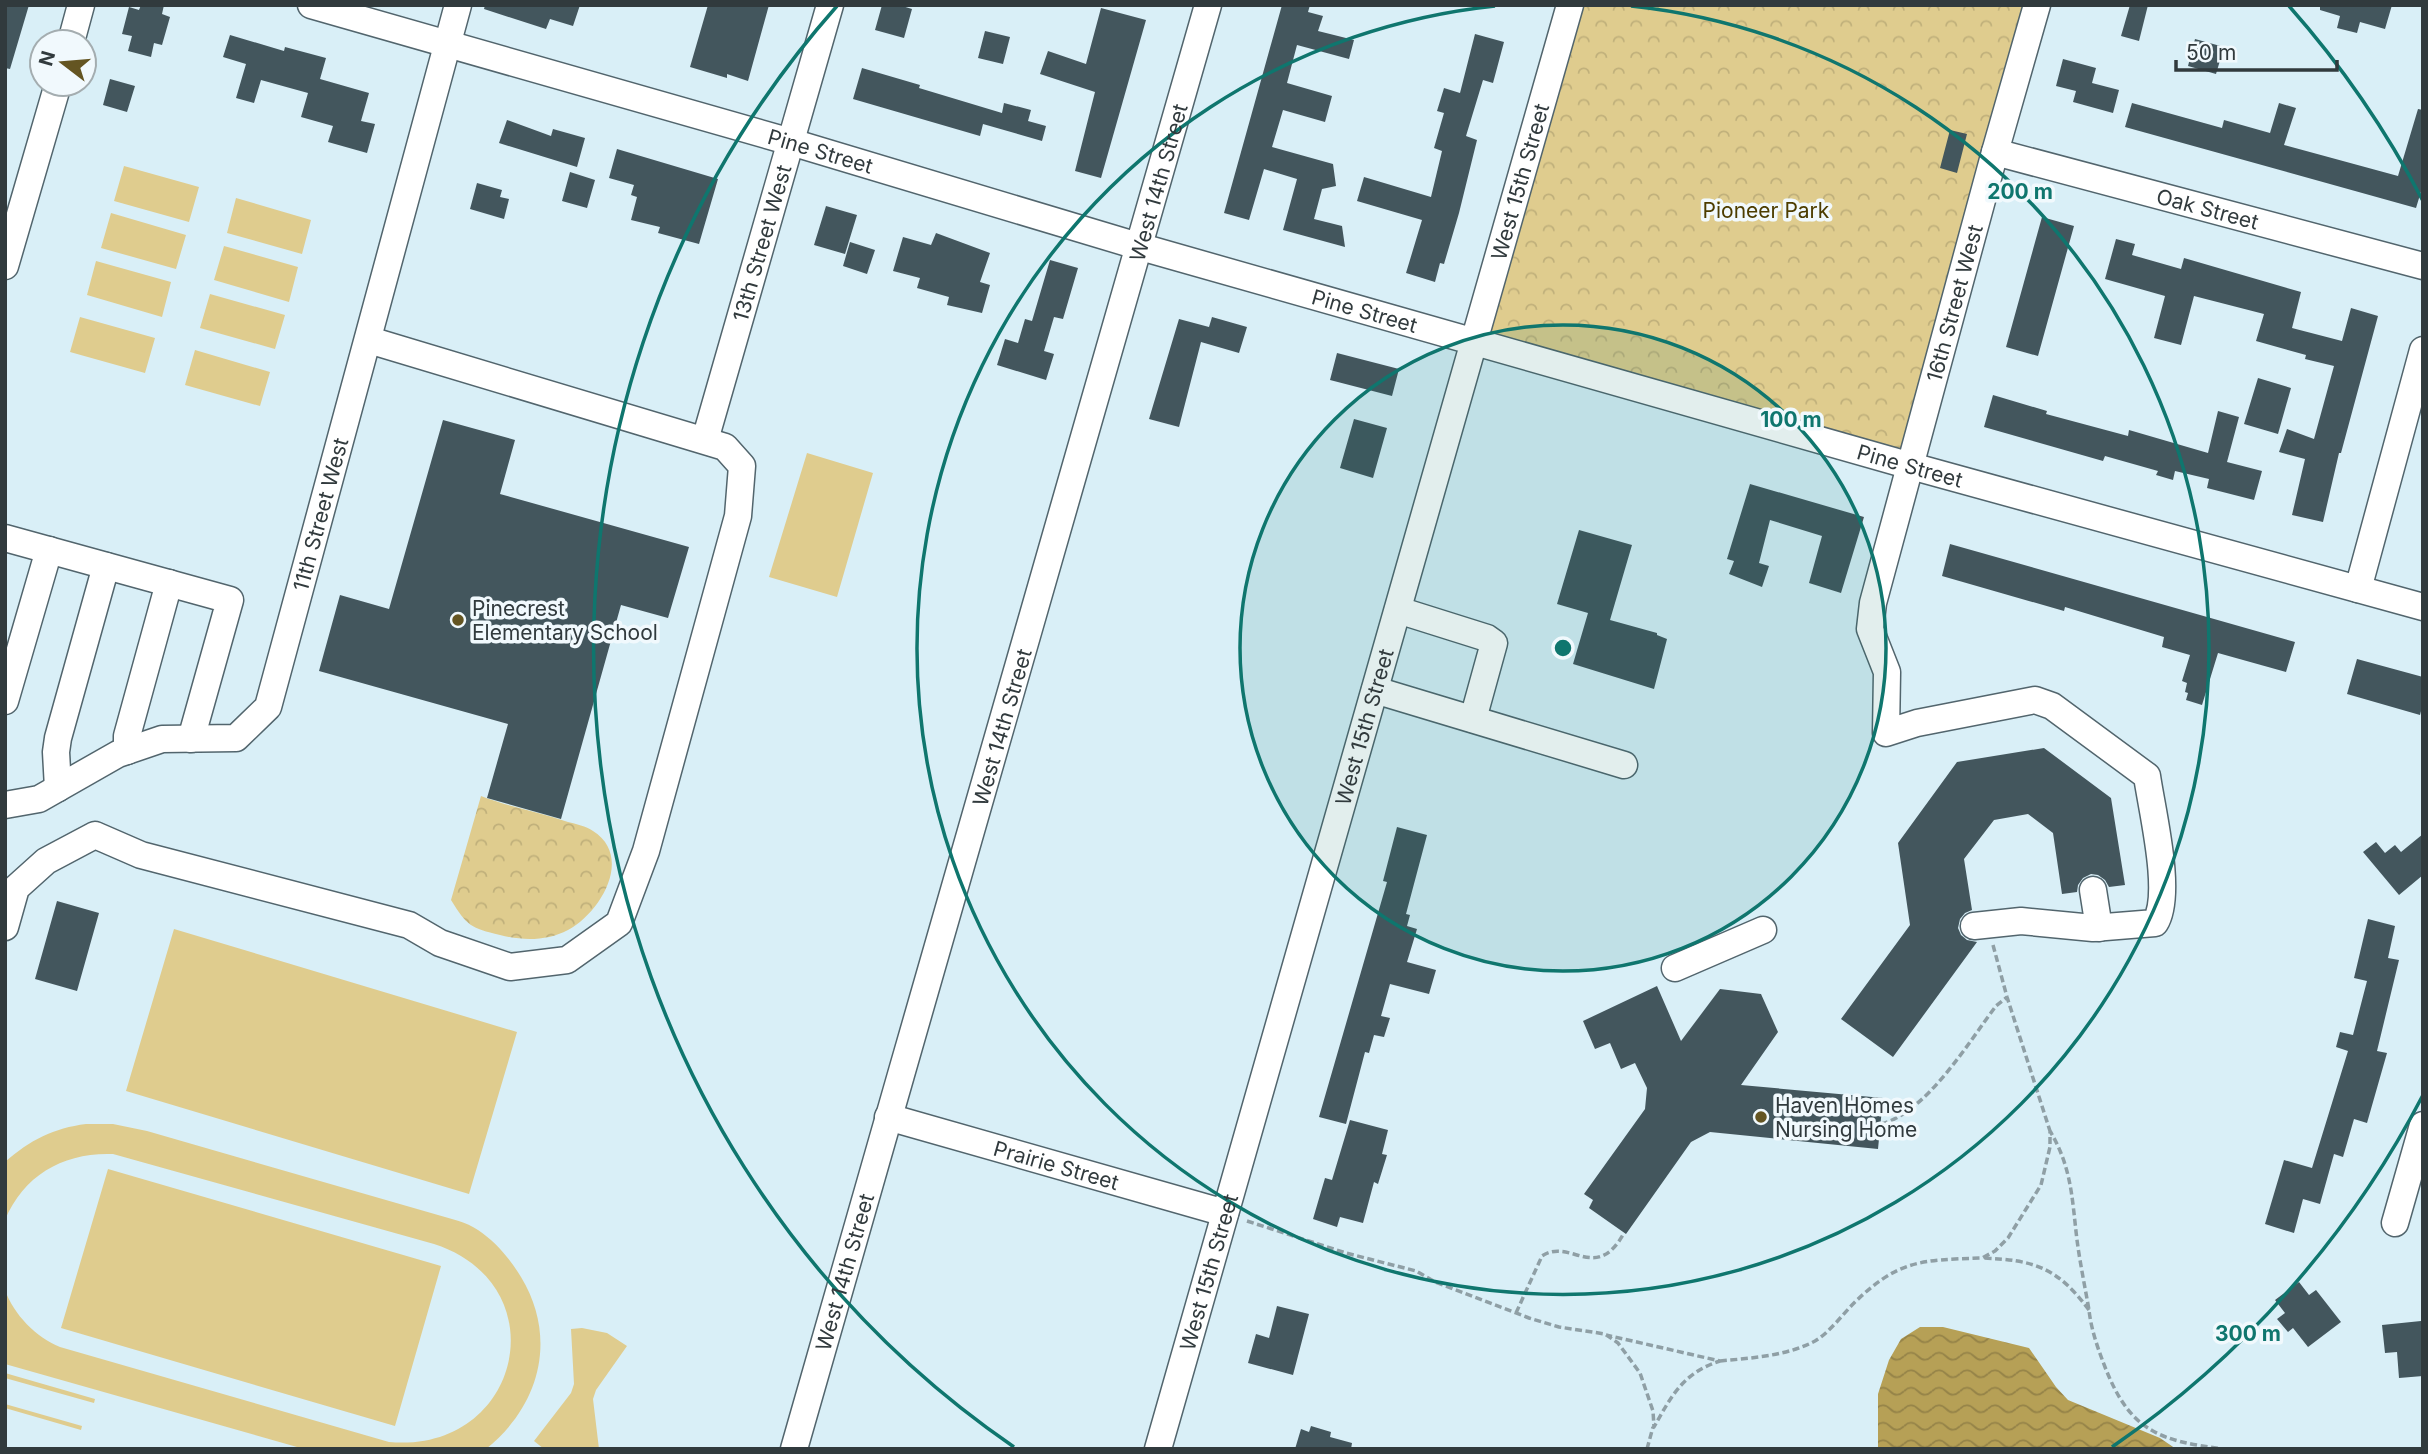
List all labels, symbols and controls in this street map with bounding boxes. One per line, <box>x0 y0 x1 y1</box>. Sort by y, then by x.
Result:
north arrow <box>28 28 98 98</box>
scale bar <box>2176 28 2337 72</box>
text: 50 m <box>2186 40 2236 65</box>
text: N <box>34 48 60 69</box>
street label: West 15th Street <box>1485 100 1554 263</box>
street label: West 14th Street <box>1124 101 1192 264</box>
street label: Pine Street <box>765 124 876 178</box>
street label: 13th Street West <box>727 162 796 324</box>
text: 200 m <box>1987 179 2053 204</box>
street label: Oak Street <box>2154 183 2261 234</box>
park label: Pioneer Park <box>1703 198 1830 223</box>
street label: 16th Street West <box>1921 222 1987 384</box>
street label: Pine Street <box>1309 284 1420 337</box>
text: 100 m <box>1760 407 1822 432</box>
street label: 11th Street West <box>287 435 353 594</box>
street label: Pine Street <box>1854 439 1966 492</box>
place label: Pinecrest Elementary School <box>472 596 658 645</box>
marker: Pinecrest Elementary School <box>450 612 466 628</box>
centre of rings <box>1551 636 1575 660</box>
street label: West 14th Street <box>967 646 1036 809</box>
street label: West 15th Street <box>1330 646 1398 808</box>
place label: Haven Homes Nursing Home <box>1775 1093 1917 1142</box>
marker: Haven Homes Nursing Home <box>1753 1109 1769 1125</box>
street label: Prairie Street <box>991 1135 1122 1195</box>
street label: West 14th Street <box>810 1190 879 1354</box>
street label: West 15th Street <box>1174 1191 1243 1353</box>
text: 300 m <box>2215 1321 2281 1346</box>

